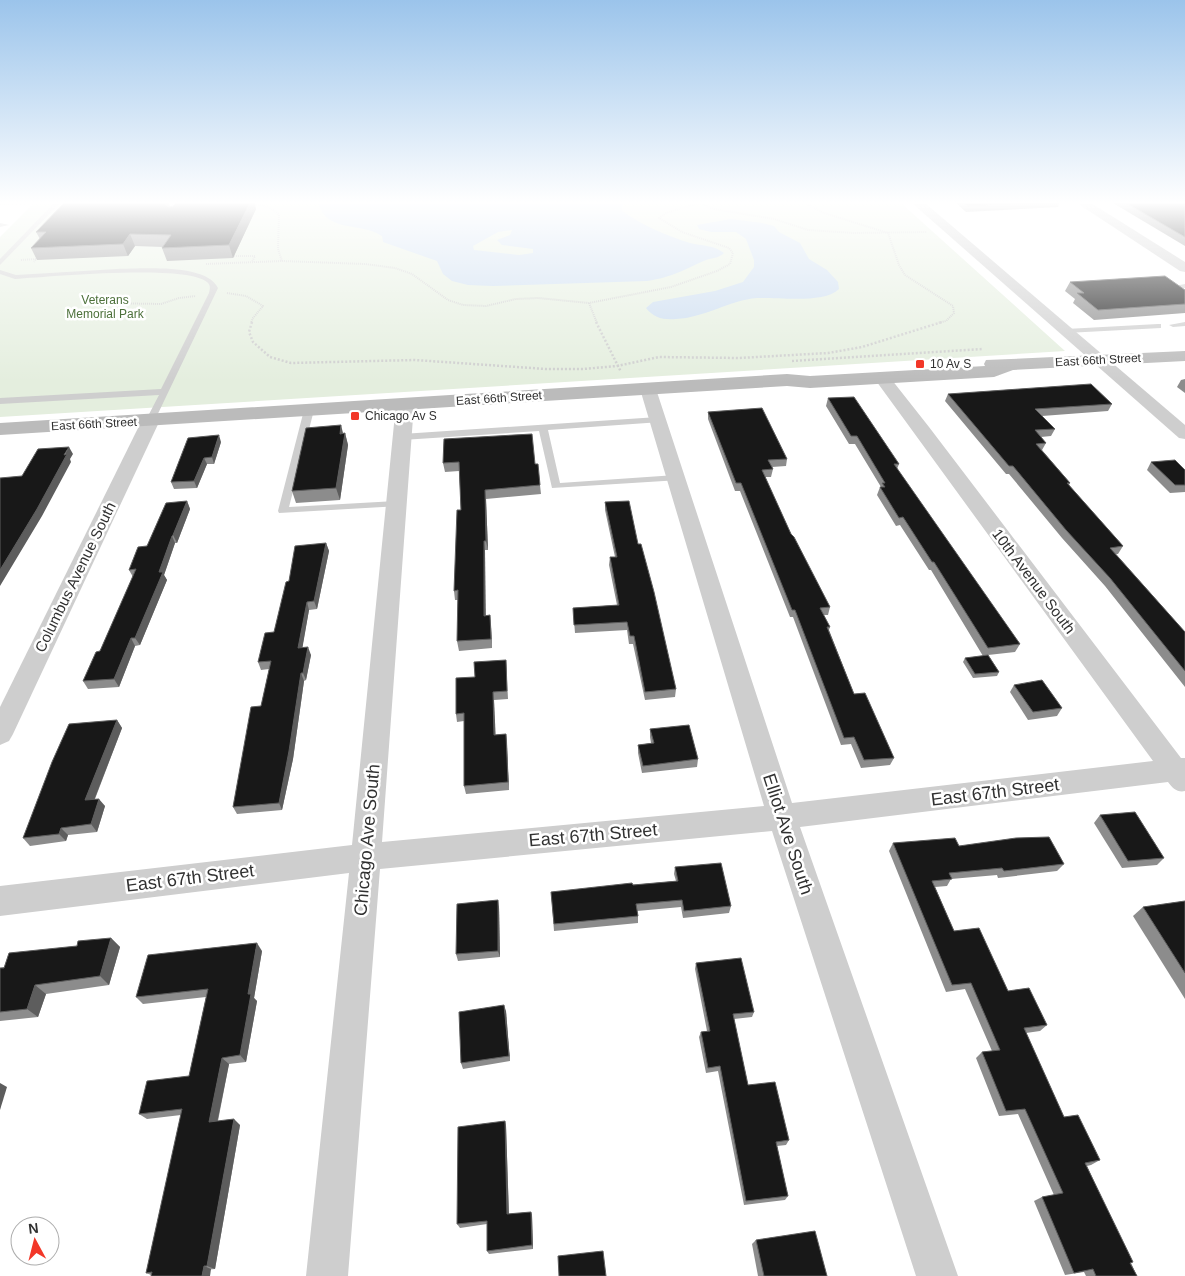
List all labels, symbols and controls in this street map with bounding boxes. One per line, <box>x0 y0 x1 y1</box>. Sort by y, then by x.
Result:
park label: Veterans Memorial Park <box>66 293 145 321</box>
street label: East 66th Street <box>1055 351 1142 369</box>
place label: 10 Av S <box>930 357 971 371</box>
marker: 10 Av S <box>914 358 926 370</box>
street label: East 66th Street <box>456 388 543 408</box>
place label: Chicago Av S <box>365 409 437 423</box>
marker: Chicago Av S <box>349 410 361 422</box>
street label: East 66th Street <box>51 415 138 433</box>
street label: Columbus Avenue South <box>31 499 119 655</box>
street label: 10th Avenue South <box>989 525 1079 637</box>
street label: Chicago Ave South <box>350 763 384 917</box>
street label: Elliot Ave South <box>759 771 817 897</box>
street label: East 67th Street <box>930 774 1060 810</box>
street label: East 67th Street <box>528 819 658 851</box>
street label: East 67th Street <box>125 860 255 896</box>
north arrow <box>10 1216 60 1266</box>
text: N <box>27 1220 39 1237</box>

